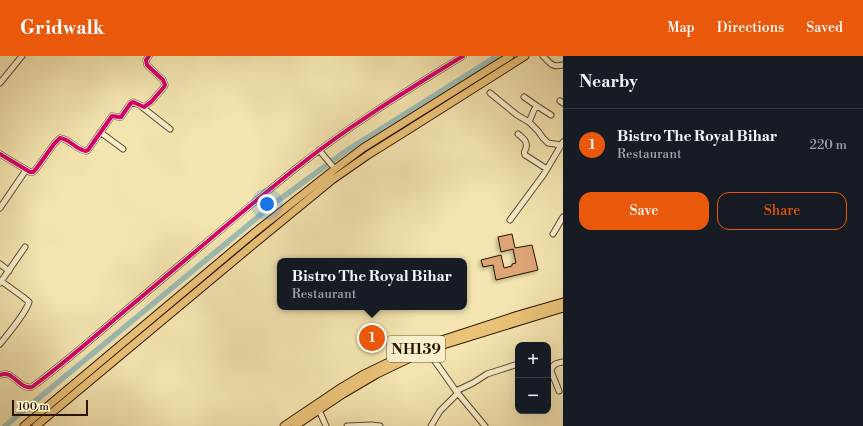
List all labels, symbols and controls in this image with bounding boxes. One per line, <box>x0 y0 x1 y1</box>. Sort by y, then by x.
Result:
text: Gridwalk <box>20 16 104 40</box>
text: Map <box>667 19 695 37</box>
text: Directions <box>717 19 784 37</box>
text: Saved <box>806 19 843 37</box>
text: Nearby <box>579 71 638 93</box>
text: Bistro The Royal Bihar <box>617 127 777 146</box>
text: 1 <box>589 137 595 153</box>
text: 220 m <box>809 137 847 153</box>
text: Restaurant <box>617 146 682 162</box>
button: Save <box>579 192 709 230</box>
button: Share <box>717 192 847 230</box>
your location <box>257 194 277 214</box>
popup <box>277 258 467 310</box>
text: Bistro The Royal Bihar <box>292 267 452 286</box>
text: Restaurant <box>292 286 356 302</box>
pin: 1 <box>359 323 385 353</box>
road number: NH139 <box>387 336 445 362</box>
map controls <box>515 342 551 414</box>
button: + <box>515 342 551 378</box>
button: − <box>515 378 551 414</box>
scale bar <box>12 398 88 417</box>
text: 100 m <box>18 400 49 414</box>

